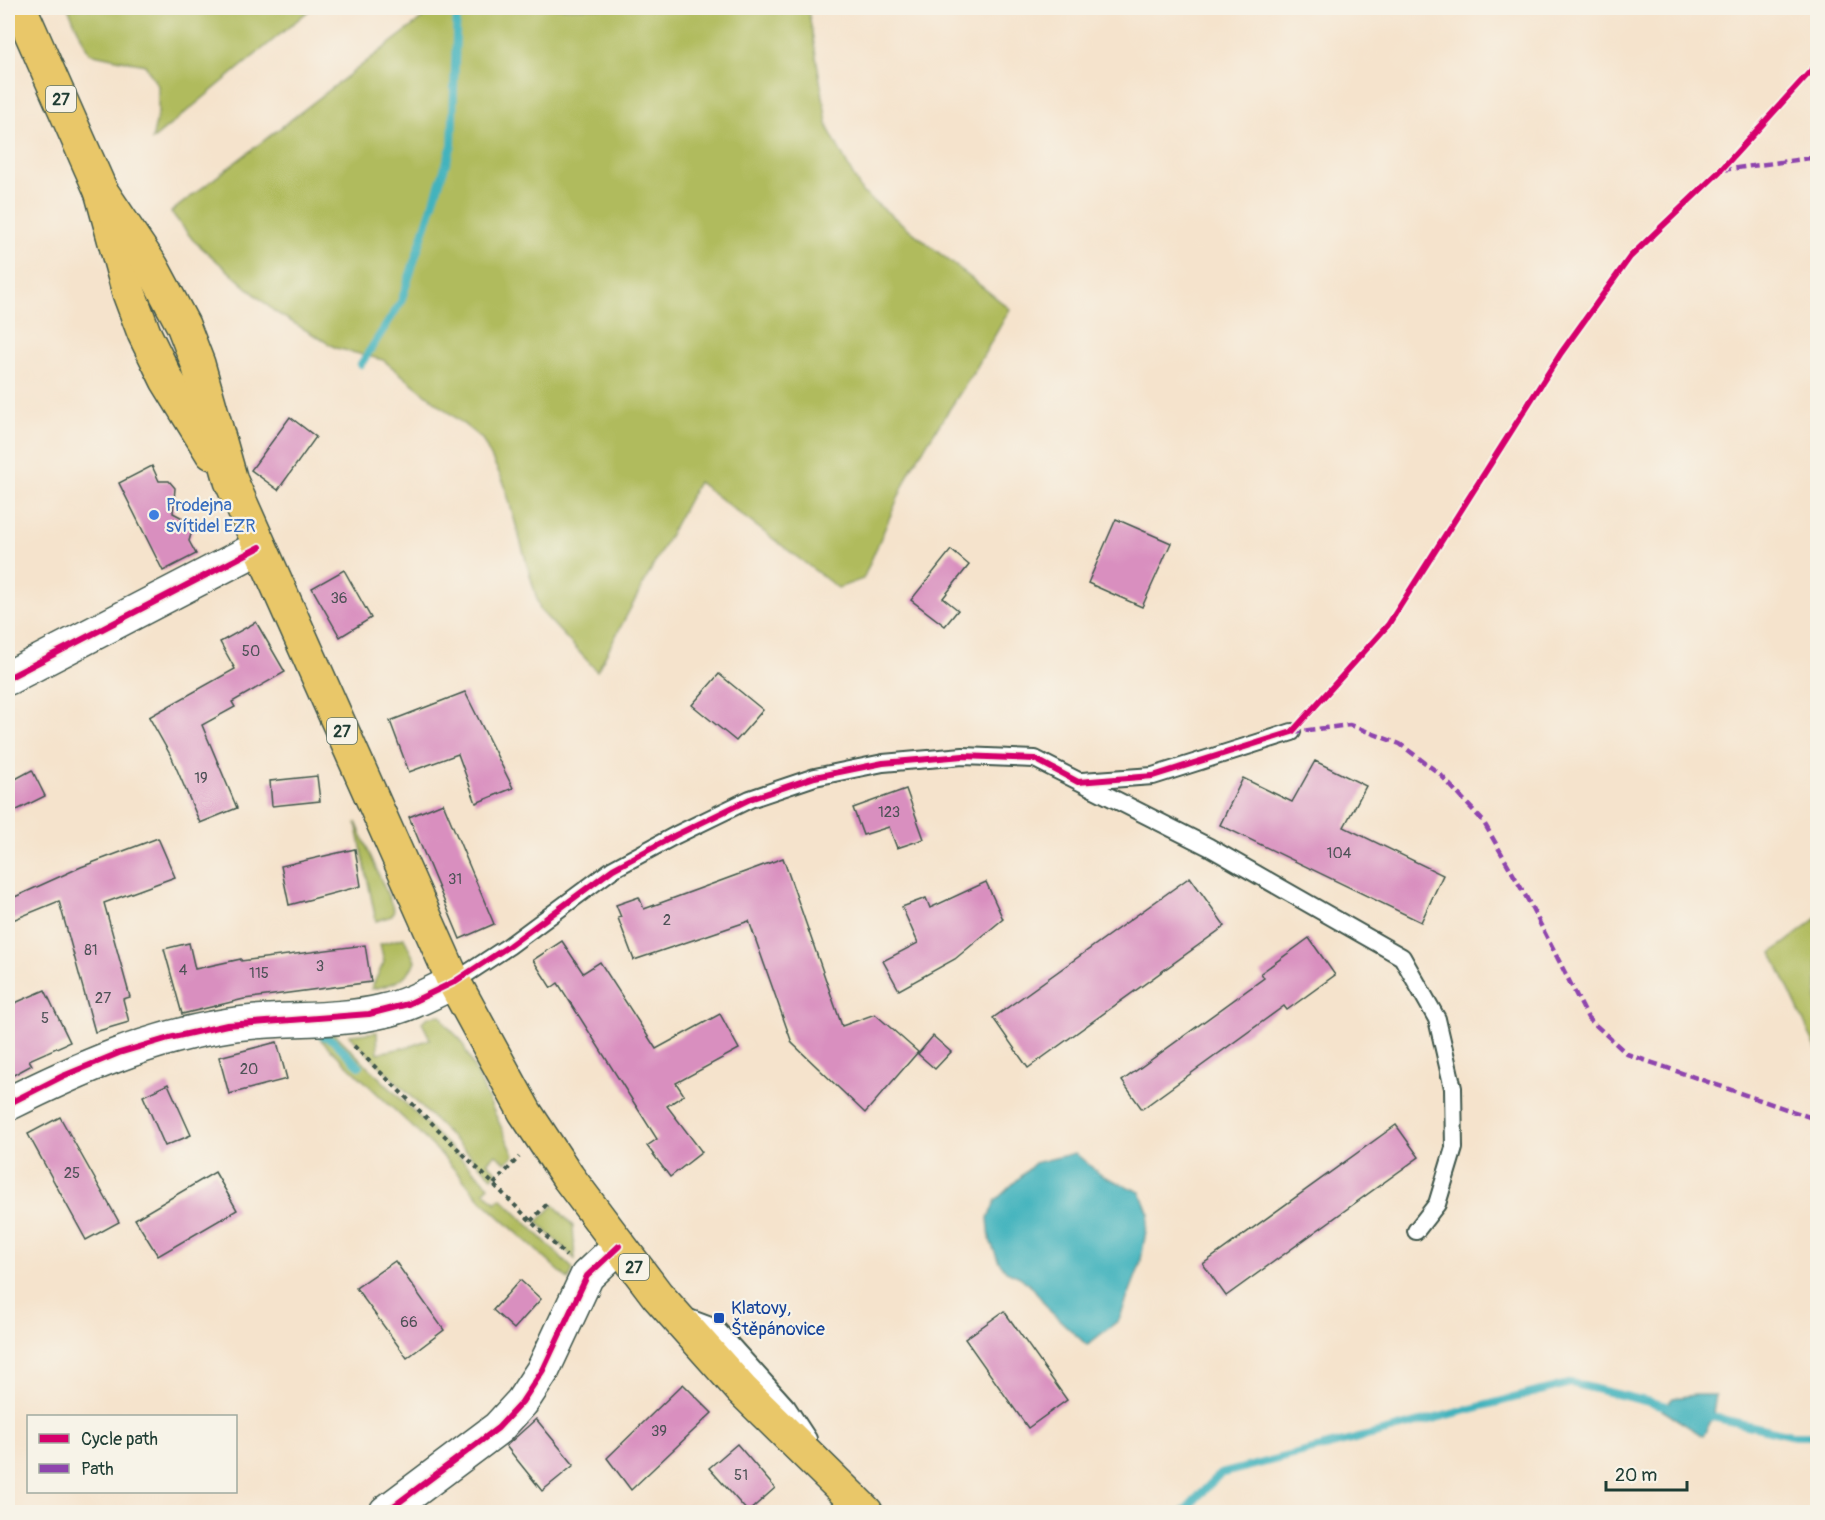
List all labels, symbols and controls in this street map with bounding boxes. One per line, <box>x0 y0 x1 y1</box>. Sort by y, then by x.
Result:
road number: 27 <box>46 86 76 112</box>
place label: Prodejna svítidel EZR <box>166 494 256 538</box>
marker: Prodejna svítidel EZR <box>147 508 161 522</box>
house number: 36 <box>330 589 348 608</box>
house number: 50 <box>242 642 260 661</box>
road number: 27 <box>327 718 357 744</box>
house number: 19 <box>194 769 208 788</box>
house number: 123 <box>878 803 900 822</box>
house number: 104 <box>1327 844 1352 863</box>
house number: 31 <box>448 870 462 889</box>
house number: 2 <box>663 911 671 930</box>
house number: 81 <box>84 941 98 960</box>
house number: 3 <box>316 957 324 976</box>
house number: 4 <box>179 961 188 980</box>
house number: 115 <box>249 964 269 983</box>
house number: 27 <box>95 989 111 1008</box>
house number: 5 <box>41 1009 49 1028</box>
house number: 20 <box>240 1060 258 1079</box>
house number: 25 <box>64 1164 80 1183</box>
road number: 27 <box>619 1254 649 1280</box>
place label: Klatovy, Štěpánovice <box>731 1297 825 1341</box>
marker: Klatovy, Štěpánovice <box>712 1311 726 1325</box>
house number: 66 <box>400 1313 418 1332</box>
legend <box>27 1415 237 1493</box>
house number: 39 <box>651 1422 667 1441</box>
text: Cycle path <box>81 1428 158 1451</box>
scale bar <box>1606 1454 1687 1492</box>
text: Path <box>81 1458 114 1481</box>
text: 20 m <box>1615 1464 1657 1487</box>
house number: 51 <box>734 1466 748 1485</box>

